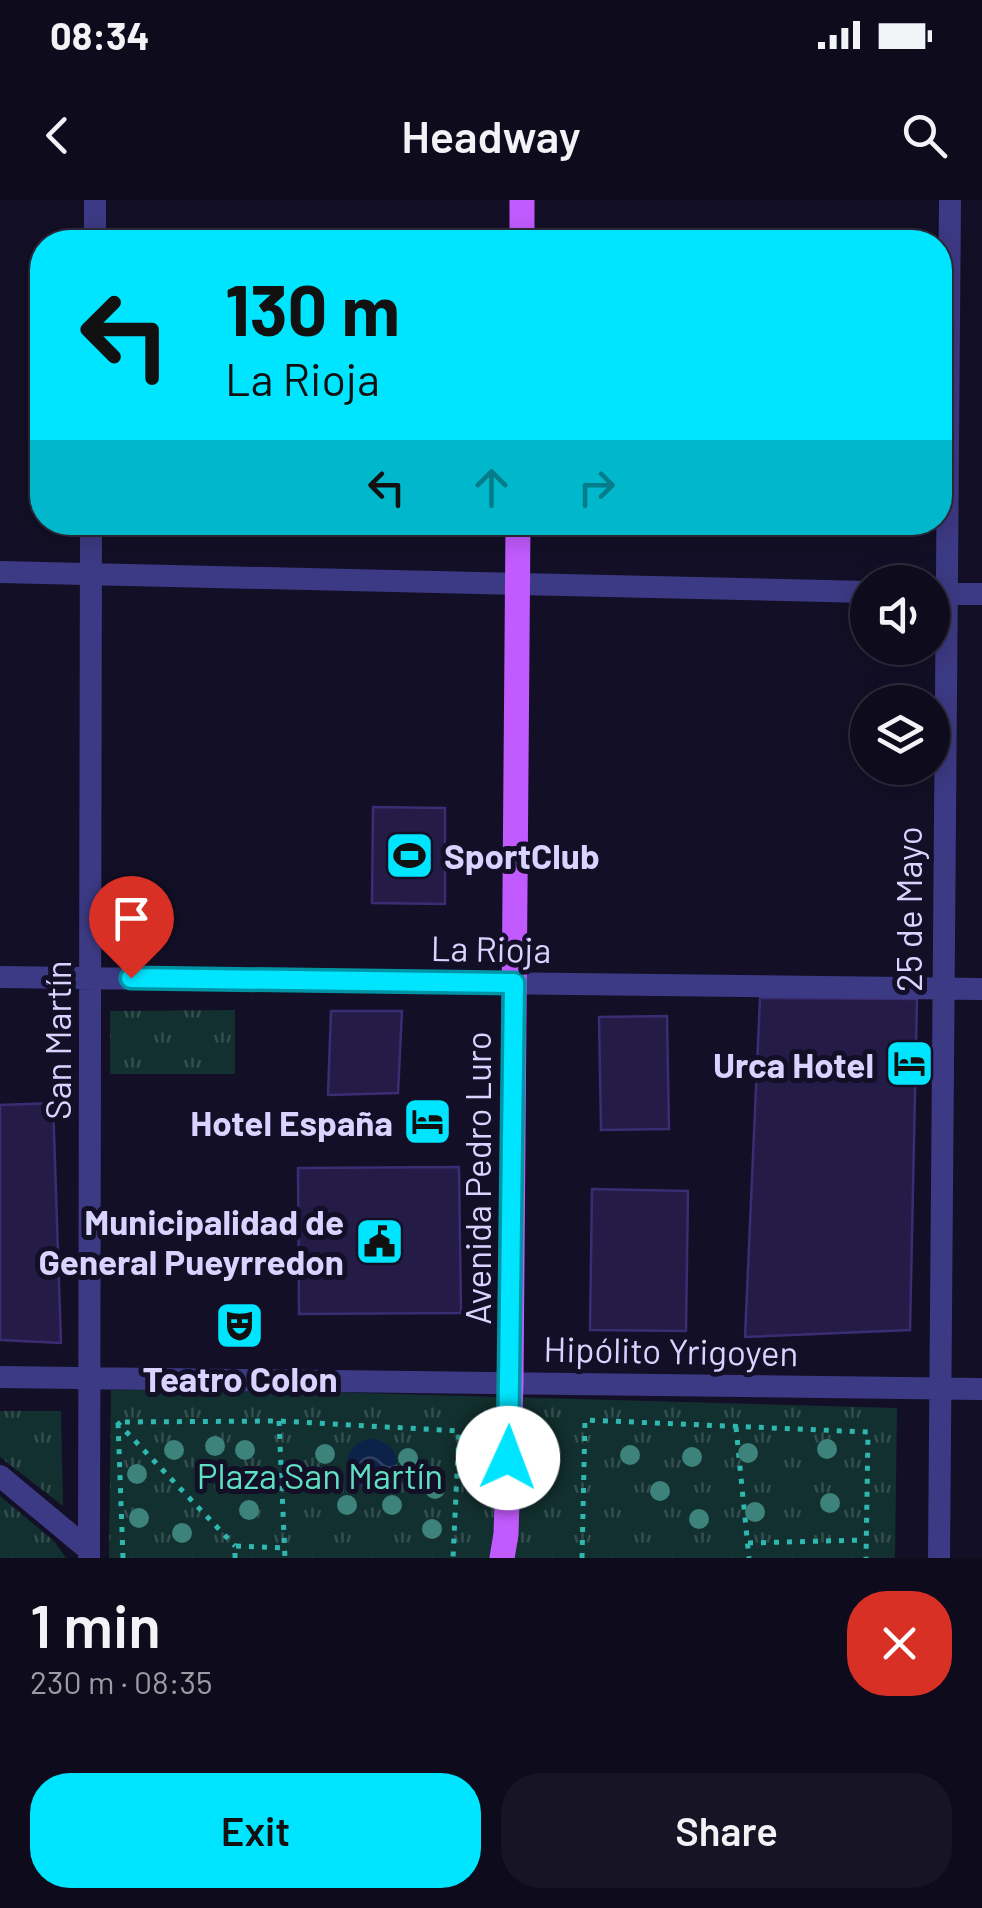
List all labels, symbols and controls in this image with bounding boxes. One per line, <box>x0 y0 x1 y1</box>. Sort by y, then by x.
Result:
text: 08:34 <box>50 12 150 58</box>
icon: back <box>30 108 85 163</box>
text: Headway <box>401 108 581 162</box>
icon: search <box>897 108 952 163</box>
text: 130 m <box>225 266 400 350</box>
icon: left <box>60 270 190 400</box>
text: La Rioja <box>225 351 380 405</box>
icon: left <box>359 460 414 515</box>
icon: ahead <box>464 460 519 515</box>
icon: right <box>569 460 624 515</box>
map controls <box>850 565 950 785</box>
button: sound <box>850 565 950 665</box>
button: layers <box>850 685 950 785</box>
street label: 25 de Mayo <box>887 826 929 992</box>
sports icon: SportClub <box>383 829 435 881</box>
place label: SportClub <box>444 834 600 876</box>
pin <box>89 876 174 979</box>
icon: arrive <box>104 891 159 946</box>
street label: La Rioja <box>430 926 552 970</box>
street label: San Martín <box>36 960 78 1120</box>
street label: Avenida Pedro Luro <box>456 1031 498 1325</box>
hotel icon: Urca Hotel <box>883 1038 935 1090</box>
place label: Urca Hotel <box>713 1043 874 1085</box>
hotel icon: Hotel España <box>402 1096 454 1148</box>
place label: Hotel España <box>190 1101 393 1143</box>
place label: Municipalidad de General Pueyrredon <box>38 1200 344 1282</box>
public building icon: Municipalidad de General Pueyrredon <box>353 1215 405 1267</box>
theatre icon: Teatro Colon <box>214 1300 266 1352</box>
street label: Hipólito Yrigoyen <box>543 1327 799 1373</box>
place label: Teatro Colon <box>142 1357 338 1399</box>
position arrow <box>456 1406 560 1510</box>
park label: Plaza San Martín <box>197 1454 443 1496</box>
text: 1 min <box>30 1588 161 1660</box>
button: close <box>847 1591 952 1696</box>
text: 230 m · 08:35 <box>30 1662 212 1700</box>
button: Exit <box>30 1773 481 1888</box>
button: Share <box>501 1773 952 1888</box>

